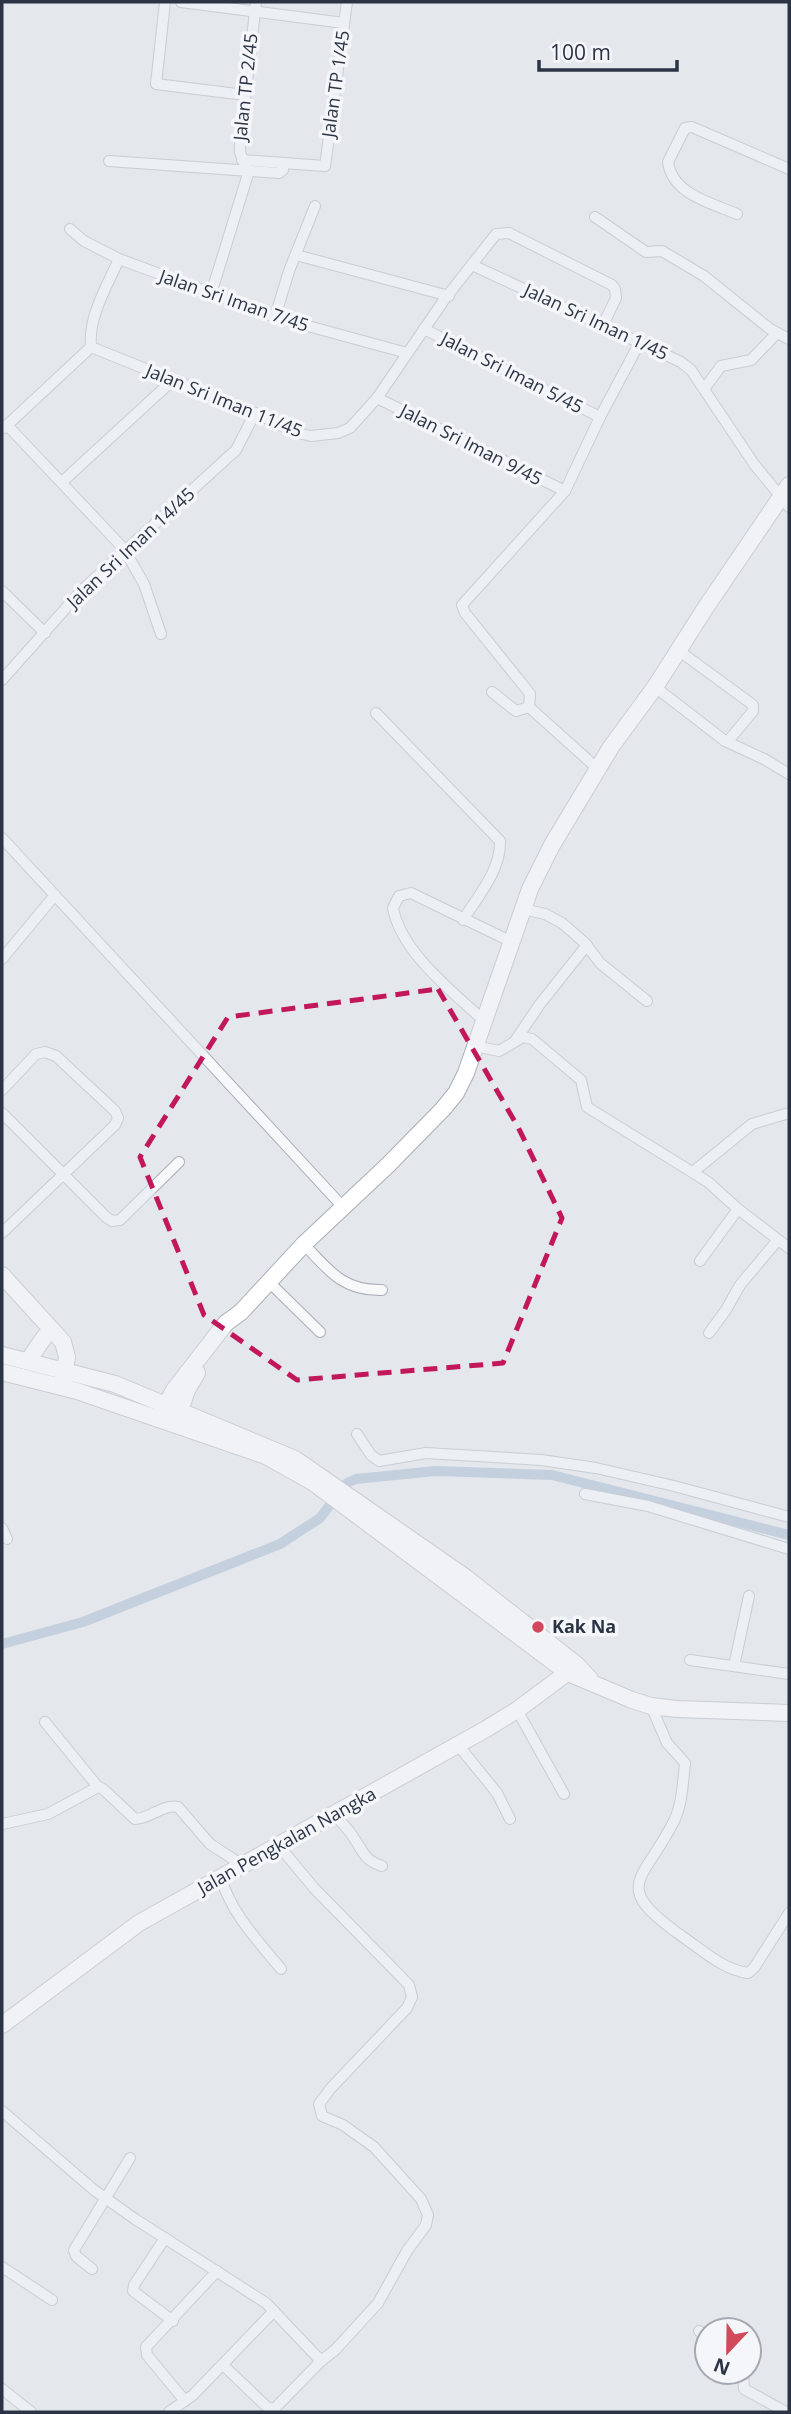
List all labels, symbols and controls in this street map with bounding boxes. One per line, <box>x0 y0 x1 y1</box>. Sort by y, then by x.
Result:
scale bar <box>539 28 677 72</box>
street label: Jalan TP 1/45 <box>315 29 354 141</box>
street label: Jalan TP 2/45 <box>227 32 263 144</box>
text: 100 m <box>550 38 611 66</box>
street label: Jalan Sri Iman 7/45 <box>155 263 312 337</box>
street label: Jalan Sri Iman 1/45 <box>519 276 672 365</box>
street label: Jalan Sri Iman 5/45 <box>436 325 588 418</box>
street label: Jalan Sri Iman 11/45 <box>141 357 306 442</box>
street label: Jalan Sri Iman 9/45 <box>395 397 547 490</box>
street label: Jalan Sri Iman 14/45 <box>60 482 199 614</box>
place label: Kak Na <box>552 1614 616 1638</box>
marker: Kak Na <box>530 1619 546 1635</box>
street label: Jalan Pengkalan Nangka <box>191 1781 380 1900</box>
north arrow <box>693 2316 763 2386</box>
text: N <box>710 2352 734 2382</box>

